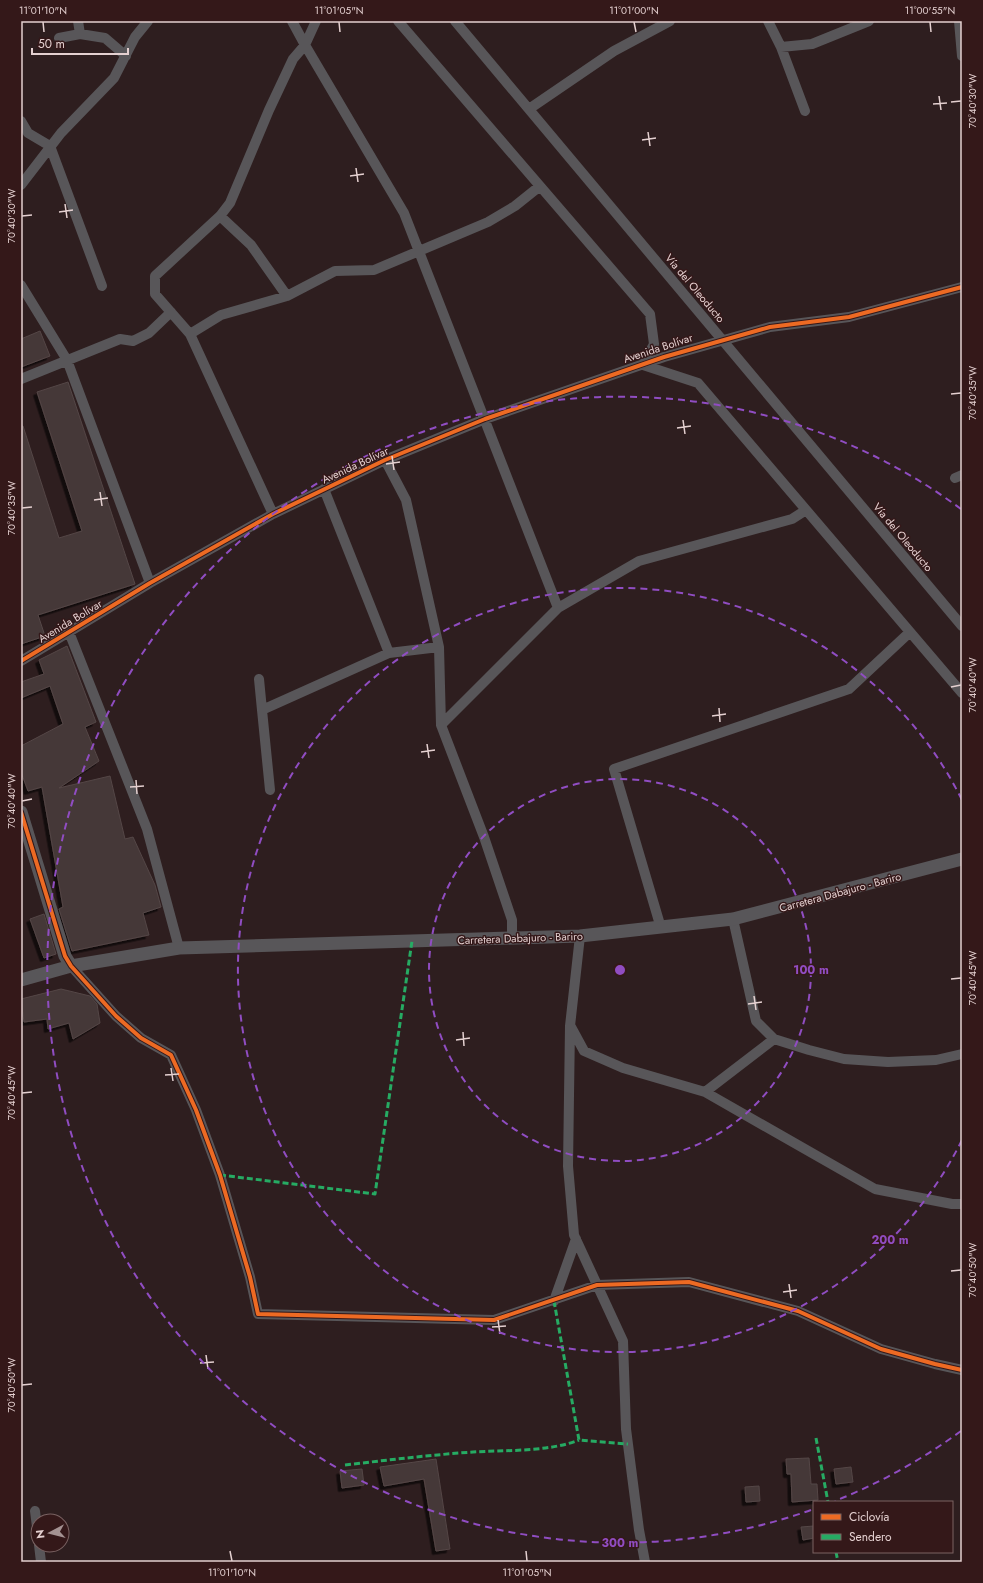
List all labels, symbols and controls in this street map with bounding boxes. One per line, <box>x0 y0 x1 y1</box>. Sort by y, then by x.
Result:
text: 11°01'10"N <box>19 3 67 18</box>
text: 11°01'05"N <box>314 3 364 18</box>
text: 11°01'00"N <box>609 3 659 18</box>
text: 11°00'55"N <box>905 3 955 18</box>
scale bar <box>32 30 128 56</box>
text: 50 m <box>38 35 65 53</box>
text: 70°40'30"W <box>965 74 980 128</box>
text: 70°40'30"W <box>4 189 19 243</box>
street label: Vía del Oleoducto <box>661 250 729 326</box>
street label: Avenida Bolívar <box>621 329 695 367</box>
text: 70°40'35"W <box>965 366 980 420</box>
street label: Avenida Bolívar <box>319 442 391 487</box>
text: 70°40'35"W <box>4 481 19 535</box>
street label: Vía del Oleoducto <box>869 499 937 575</box>
street label: Avenida Bolívar <box>35 595 105 646</box>
text: 70°40'40"W <box>965 657 980 713</box>
text: 70°40'40"W <box>4 773 19 829</box>
street label: Carretera Dabajuro - Bariro <box>777 868 903 916</box>
street label: Carretera Dabajuro - Bariro <box>457 928 583 948</box>
text: 70°40'45"W <box>965 951 980 1005</box>
text: 100 m <box>793 961 829 979</box>
centre of rings <box>613 963 627 977</box>
text: 70°40'45"W <box>4 1066 19 1120</box>
text: 200 m <box>871 1231 909 1249</box>
text: 70°40'50"W <box>965 1242 980 1297</box>
text: 70°40'50"W <box>4 1357 19 1412</box>
legend <box>813 1501 953 1553</box>
text: Ciclovía <box>849 1508 890 1526</box>
north arrow <box>30 1513 70 1553</box>
text: Sendero <box>849 1528 892 1546</box>
text: N <box>32 1529 49 1540</box>
text: 300 m <box>602 1534 639 1552</box>
text: 11°01'10"N <box>208 1565 256 1580</box>
text: 11°01'05"N <box>502 1565 552 1580</box>

